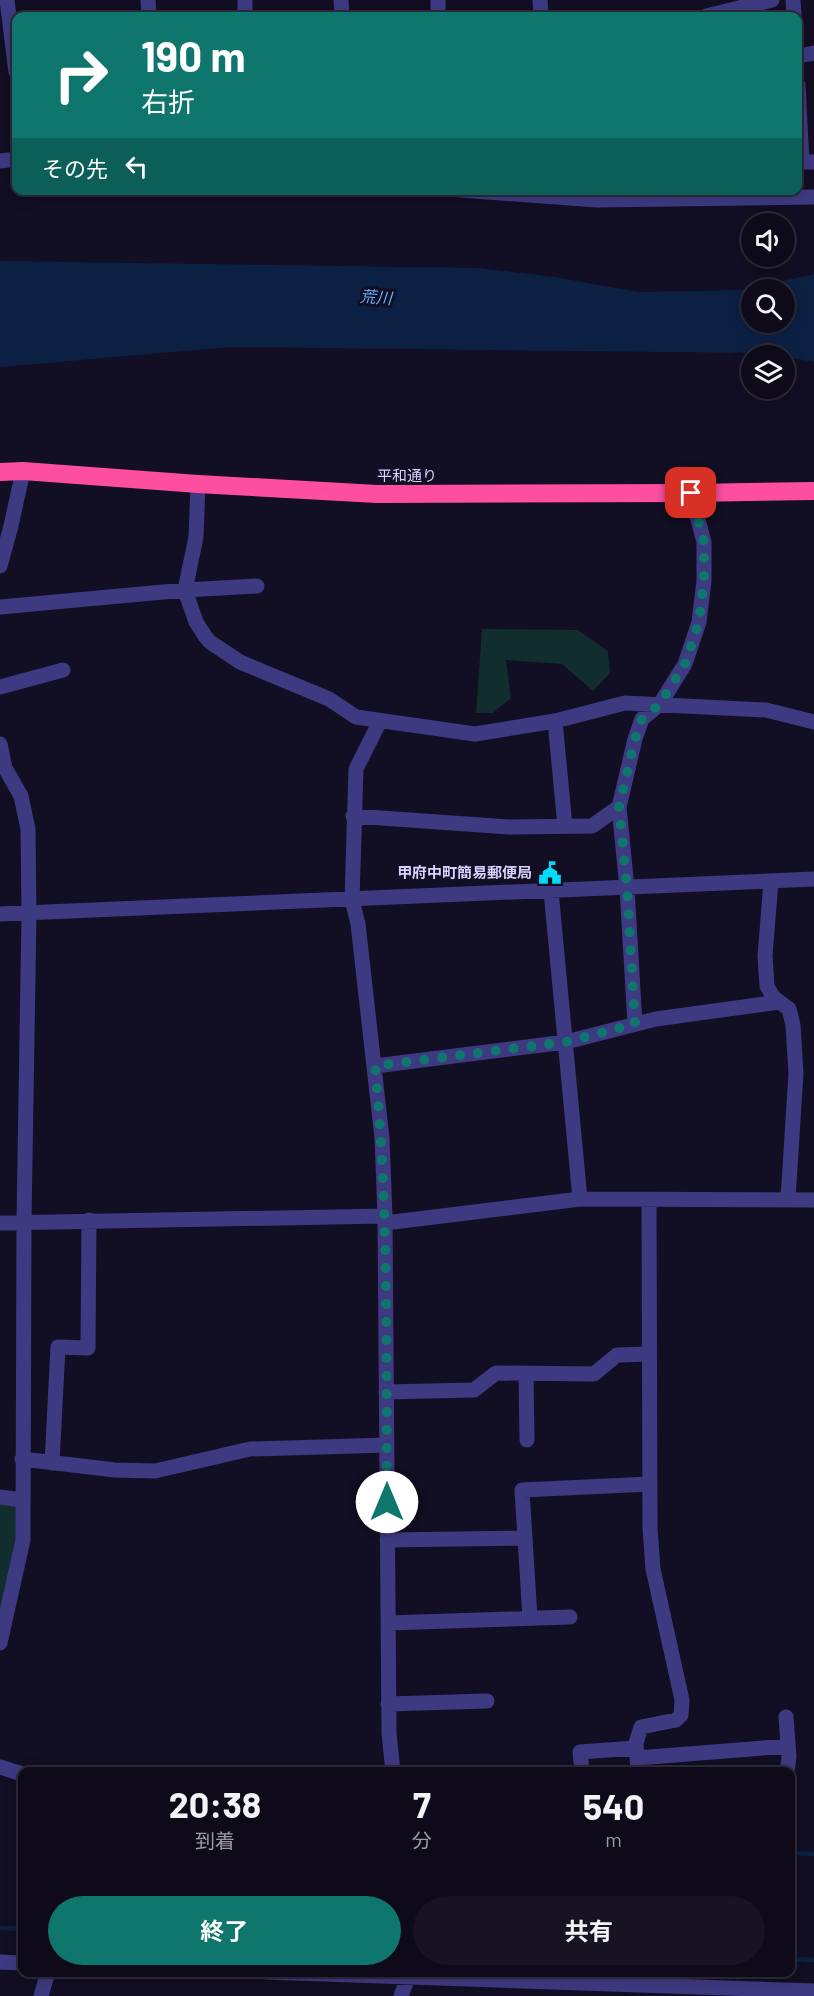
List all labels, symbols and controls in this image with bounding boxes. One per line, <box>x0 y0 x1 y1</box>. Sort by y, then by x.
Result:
text: 190 m <box>141 30 246 80</box>
icon: right <box>42 36 120 114</box>
text: 右折 <box>141 85 195 117</box>
icon: left <box>120 150 153 183</box>
text: その先 <box>42 155 108 181</box>
map controls <box>741 213 795 399</box>
button: sound <box>741 213 795 267</box>
button: search <box>741 279 795 333</box>
water label: 荒川 <box>359 286 395 307</box>
button: layers <box>741 345 795 399</box>
street label: 平和通り <box>377 466 437 484</box>
pin <box>665 467 716 518</box>
icon: arrive <box>674 476 707 509</box>
public building icon: 甲府中町簡易郵便局 <box>537 860 563 886</box>
place label: 甲府中町簡易郵便局 <box>397 863 532 881</box>
position arrow <box>355 1470 419 1534</box>
text: 20:38 <box>169 1782 261 1825</box>
text: 7 <box>413 1782 431 1825</box>
text: 540 <box>583 1784 644 1827</box>
text: m <box>605 1827 622 1851</box>
text: 到着 <box>195 1828 235 1852</box>
text: 分 <box>412 1828 432 1852</box>
button: 終了 <box>48 1896 401 1965</box>
button: 共有 <box>413 1896 765 1965</box>

